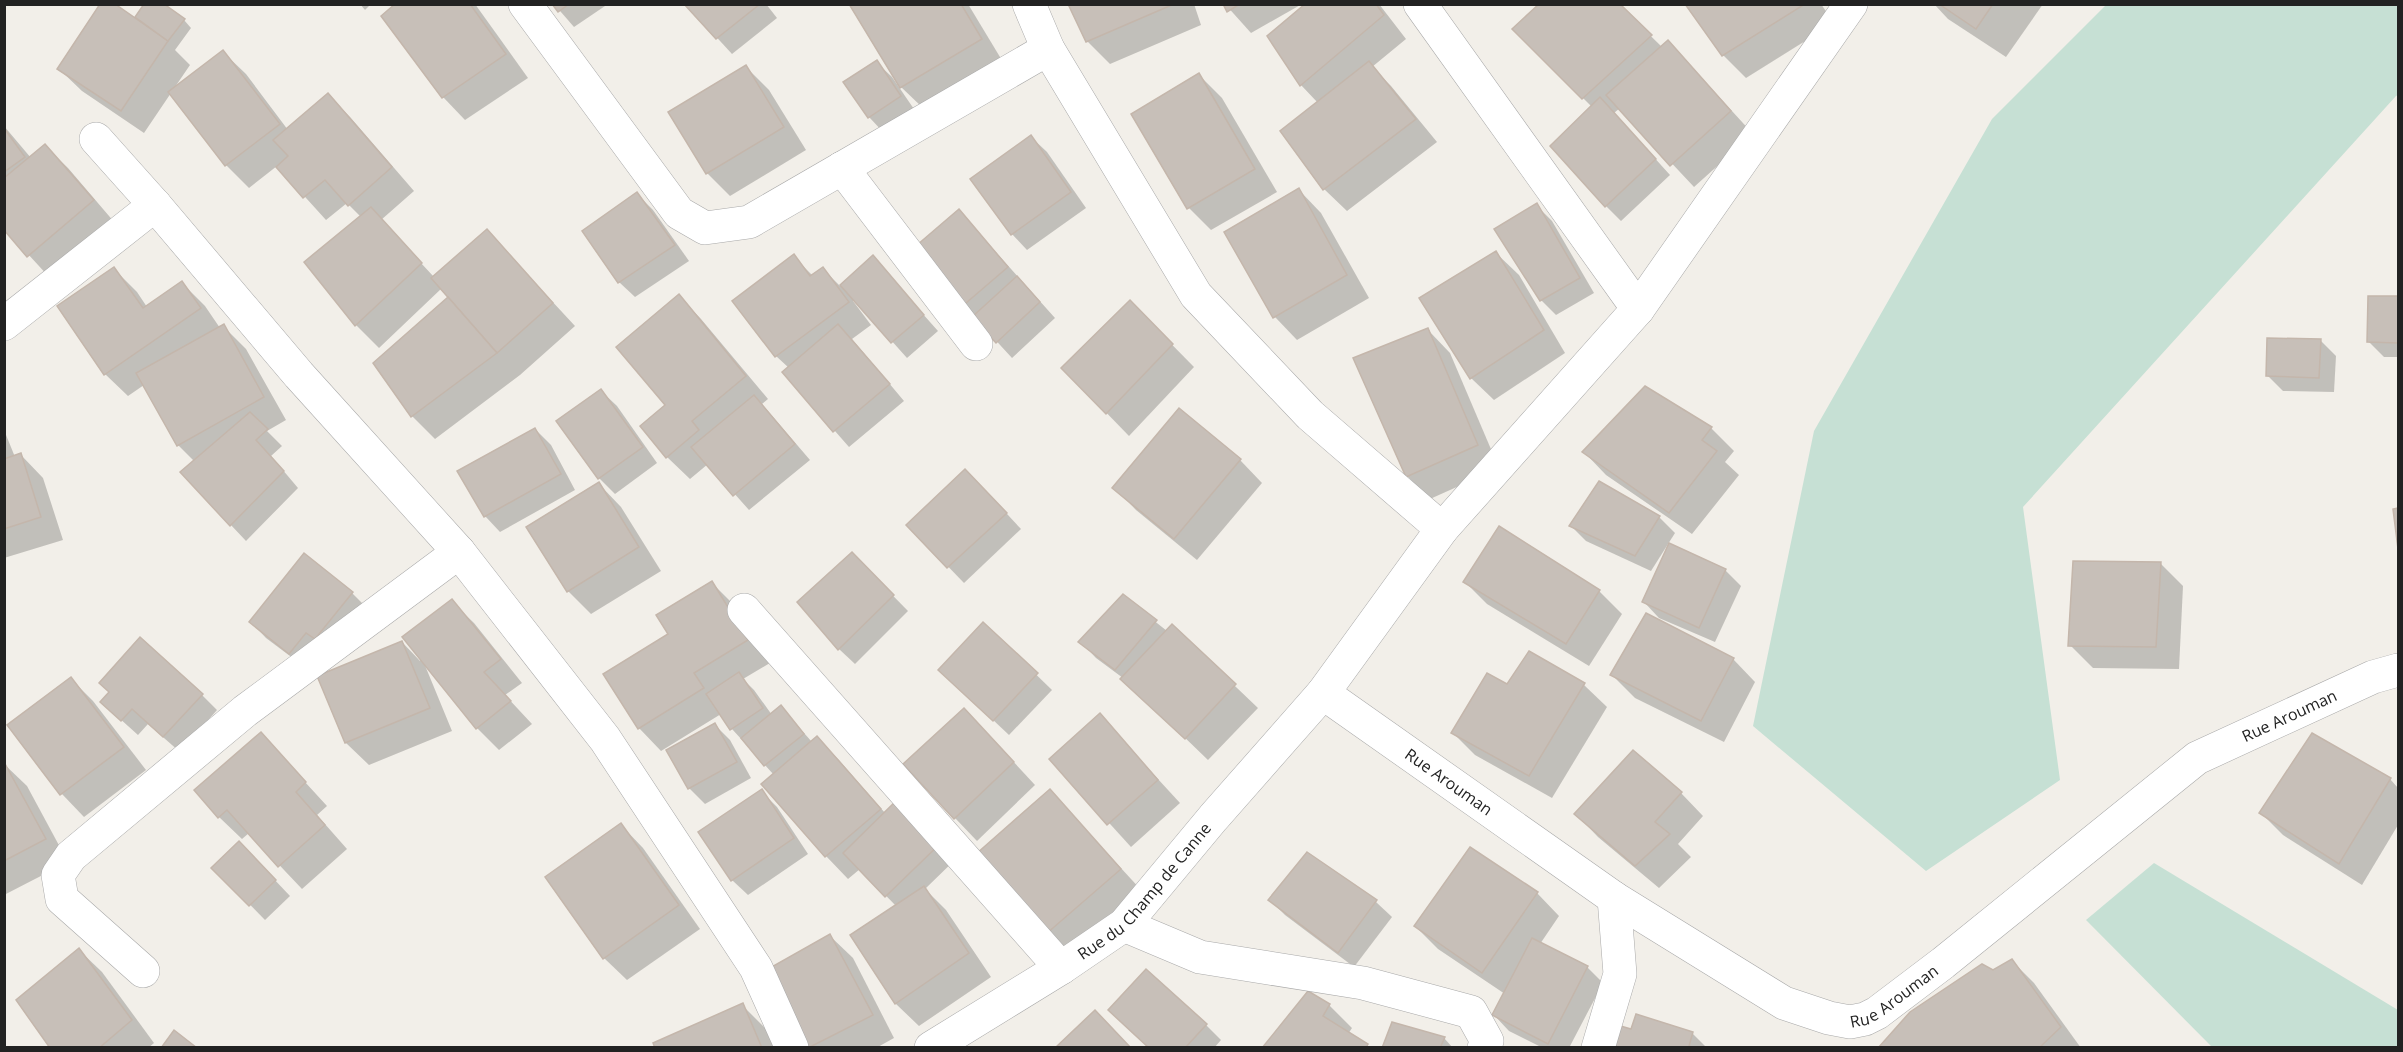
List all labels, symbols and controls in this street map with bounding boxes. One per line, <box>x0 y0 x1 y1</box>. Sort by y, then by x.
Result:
street label: Rue Arouman <box>2238 684 2340 747</box>
street label: Rue Arouman <box>1401 743 1497 820</box>
street label: Rue du Champ de Canne <box>1073 818 1216 965</box>
street label: Rue Arouman <box>1848 960 1943 1033</box>

